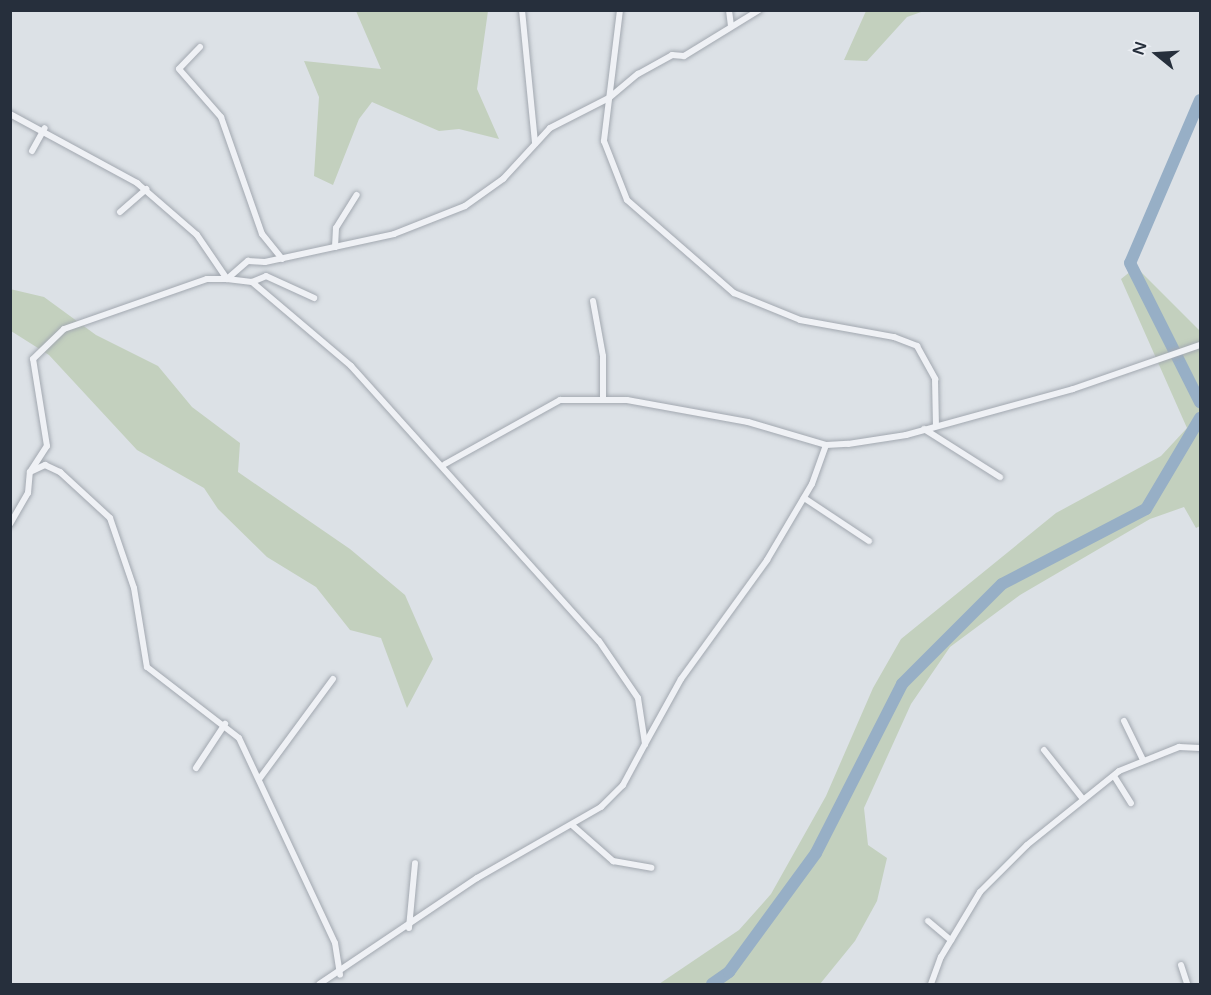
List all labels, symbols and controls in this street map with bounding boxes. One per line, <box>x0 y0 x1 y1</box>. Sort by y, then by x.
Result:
north arrow <box>1127 24 1187 84</box>
text: N <box>1128 39 1151 58</box>

